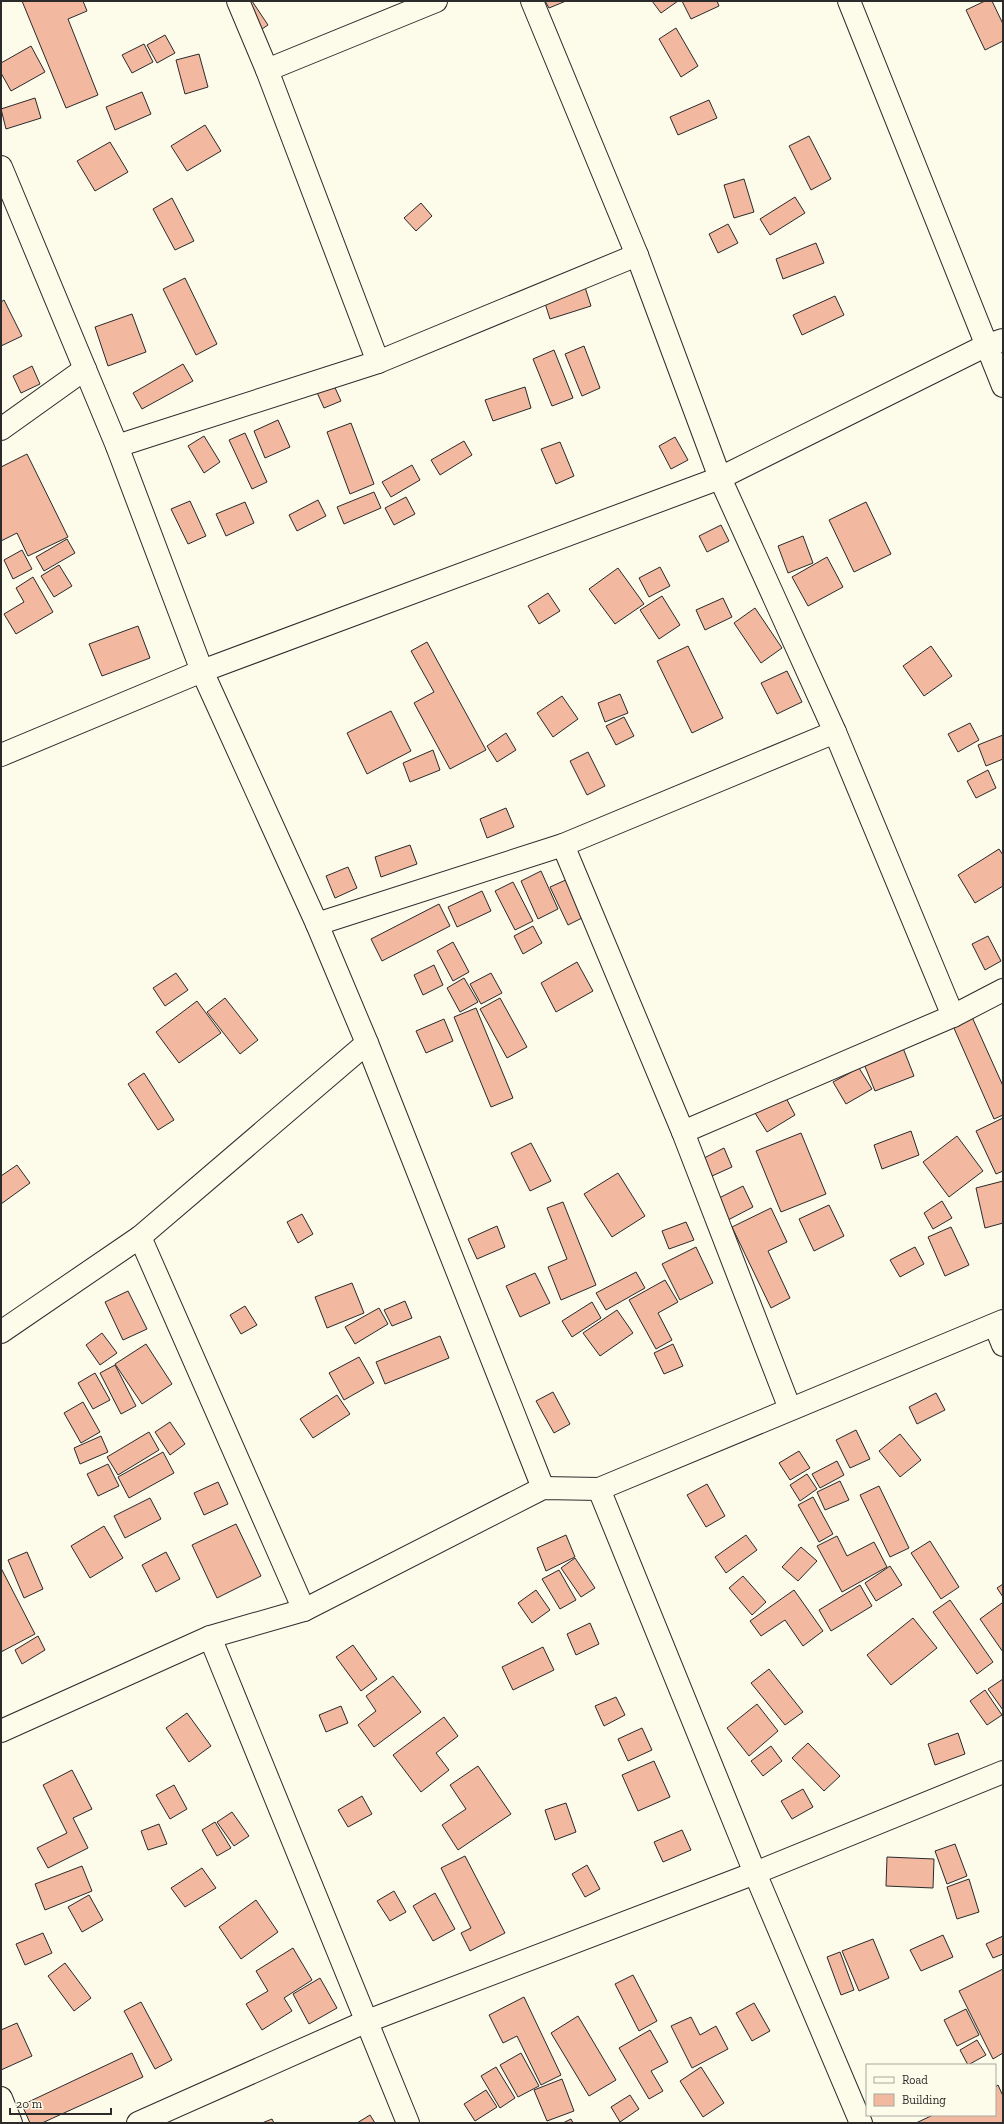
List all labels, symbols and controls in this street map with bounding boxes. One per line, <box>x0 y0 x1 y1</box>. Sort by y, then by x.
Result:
legend <box>866 2064 996 2116</box>
text: Road <box>902 2073 928 2087</box>
scale bar <box>10 2090 111 2116</box>
text: Building <box>902 2093 946 2107</box>
text: 20 m <box>16 2097 43 2111</box>

